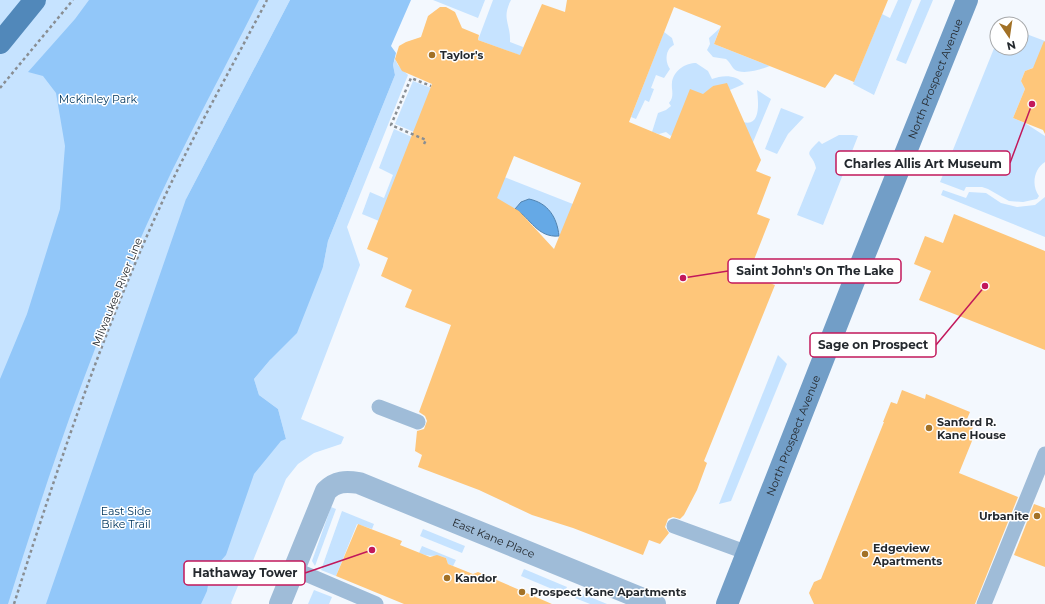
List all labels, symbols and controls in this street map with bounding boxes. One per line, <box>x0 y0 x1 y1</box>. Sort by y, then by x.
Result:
street label: North Prospect Avenue <box>905 16 966 141</box>
north arrow <box>989 16 1029 56</box>
text: N <box>1005 38 1017 54</box>
place label: Taylor's <box>440 48 484 62</box>
marker: Taylor's <box>427 50 437 60</box>
park label: McKinley Park <box>59 92 138 106</box>
callout: Charles Allis Art Museum <box>836 151 1010 175</box>
text: Charles Allis Art Museum <box>844 156 1002 171</box>
street label: Milwaukee River Line <box>89 235 145 349</box>
callout: Saint John's On The Lake <box>728 259 901 283</box>
text: Saint John's On The Lake <box>736 263 894 278</box>
callout: Sage on Prospect <box>810 333 936 357</box>
text: Sage on Prospect <box>818 337 929 352</box>
street label: North Prospect Avenue <box>763 373 823 498</box>
place label: Sanford R. Kane House <box>937 415 1006 442</box>
marker: Sanford R. Kane House <box>924 423 934 433</box>
park label: East Side Bike Trail <box>101 504 152 531</box>
place label: Urbanite <box>979 509 1029 523</box>
marker: Urbanite <box>1032 511 1042 521</box>
street label: East Kane Place <box>450 515 537 561</box>
place label: Edgeview Apartments <box>872 541 942 568</box>
marker: Edgeview Apartments <box>860 549 870 559</box>
callout: Hathaway Tower <box>184 561 305 585</box>
text: Hathaway Tower <box>193 565 298 580</box>
place label: Kandor <box>455 571 497 585</box>
marker: Kandor <box>442 573 452 583</box>
place label: Prospect Kane Apartments <box>530 585 686 599</box>
marker: Prospect Kane Apartments <box>517 587 527 597</box>

